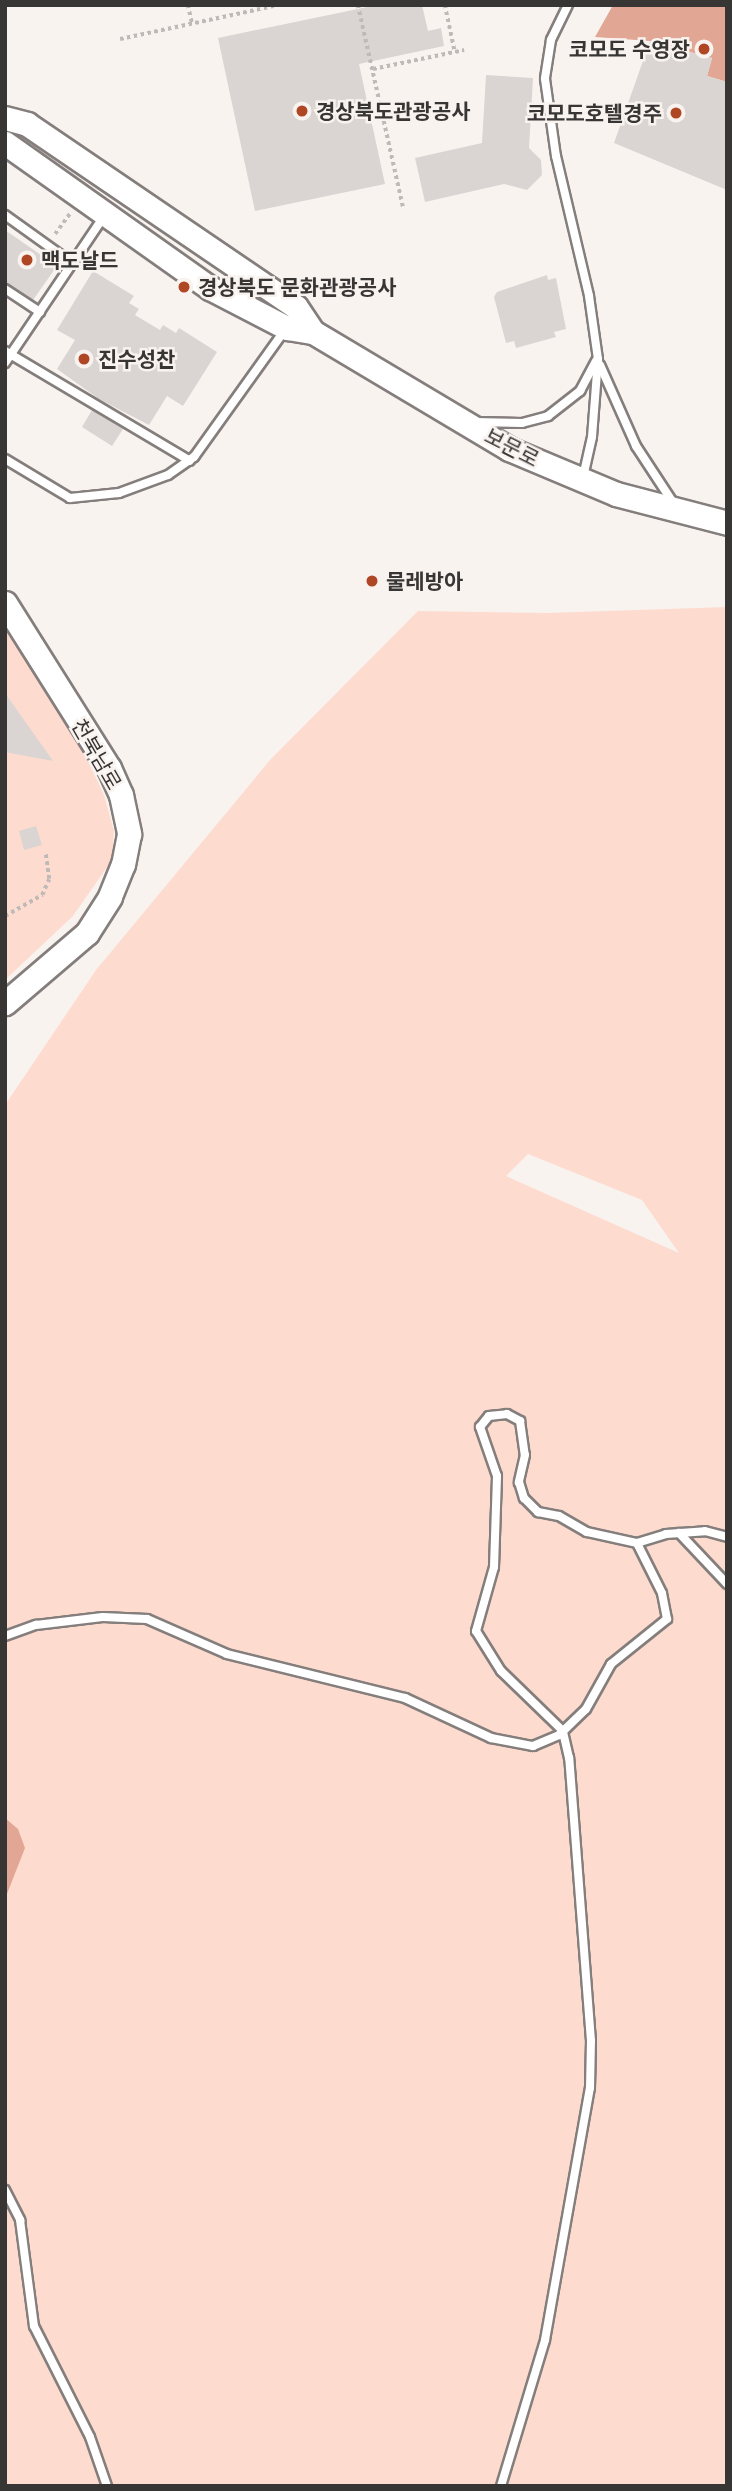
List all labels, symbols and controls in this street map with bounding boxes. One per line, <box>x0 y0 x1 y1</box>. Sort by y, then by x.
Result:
place label: 코모도 수영장 <box>569 36 690 62</box>
marker: 코모도 수영장 <box>696 41 712 57</box>
place label: 경상북도관광공사 <box>316 98 471 124</box>
place label: 코모도호텔경주 <box>527 100 662 126</box>
marker: 경상북도관광공사 <box>294 103 310 119</box>
marker: 코모도호텔경주 <box>668 105 684 121</box>
place label: 맥도날드 <box>41 247 118 273</box>
marker: 맥도날드 <box>19 252 35 268</box>
place label: 경상북도 문화관광공사 <box>198 274 396 300</box>
marker: 경상북도 문화관광공사 <box>176 279 192 295</box>
place label: 진수성찬 <box>98 346 175 372</box>
marker: 진수성찬 <box>76 351 92 367</box>
street label: 보문로 <box>480 423 544 471</box>
place label: 물레방아 <box>386 568 463 594</box>
marker: 물레방아 <box>364 573 380 589</box>
street label: 천북남로 <box>67 714 127 794</box>

